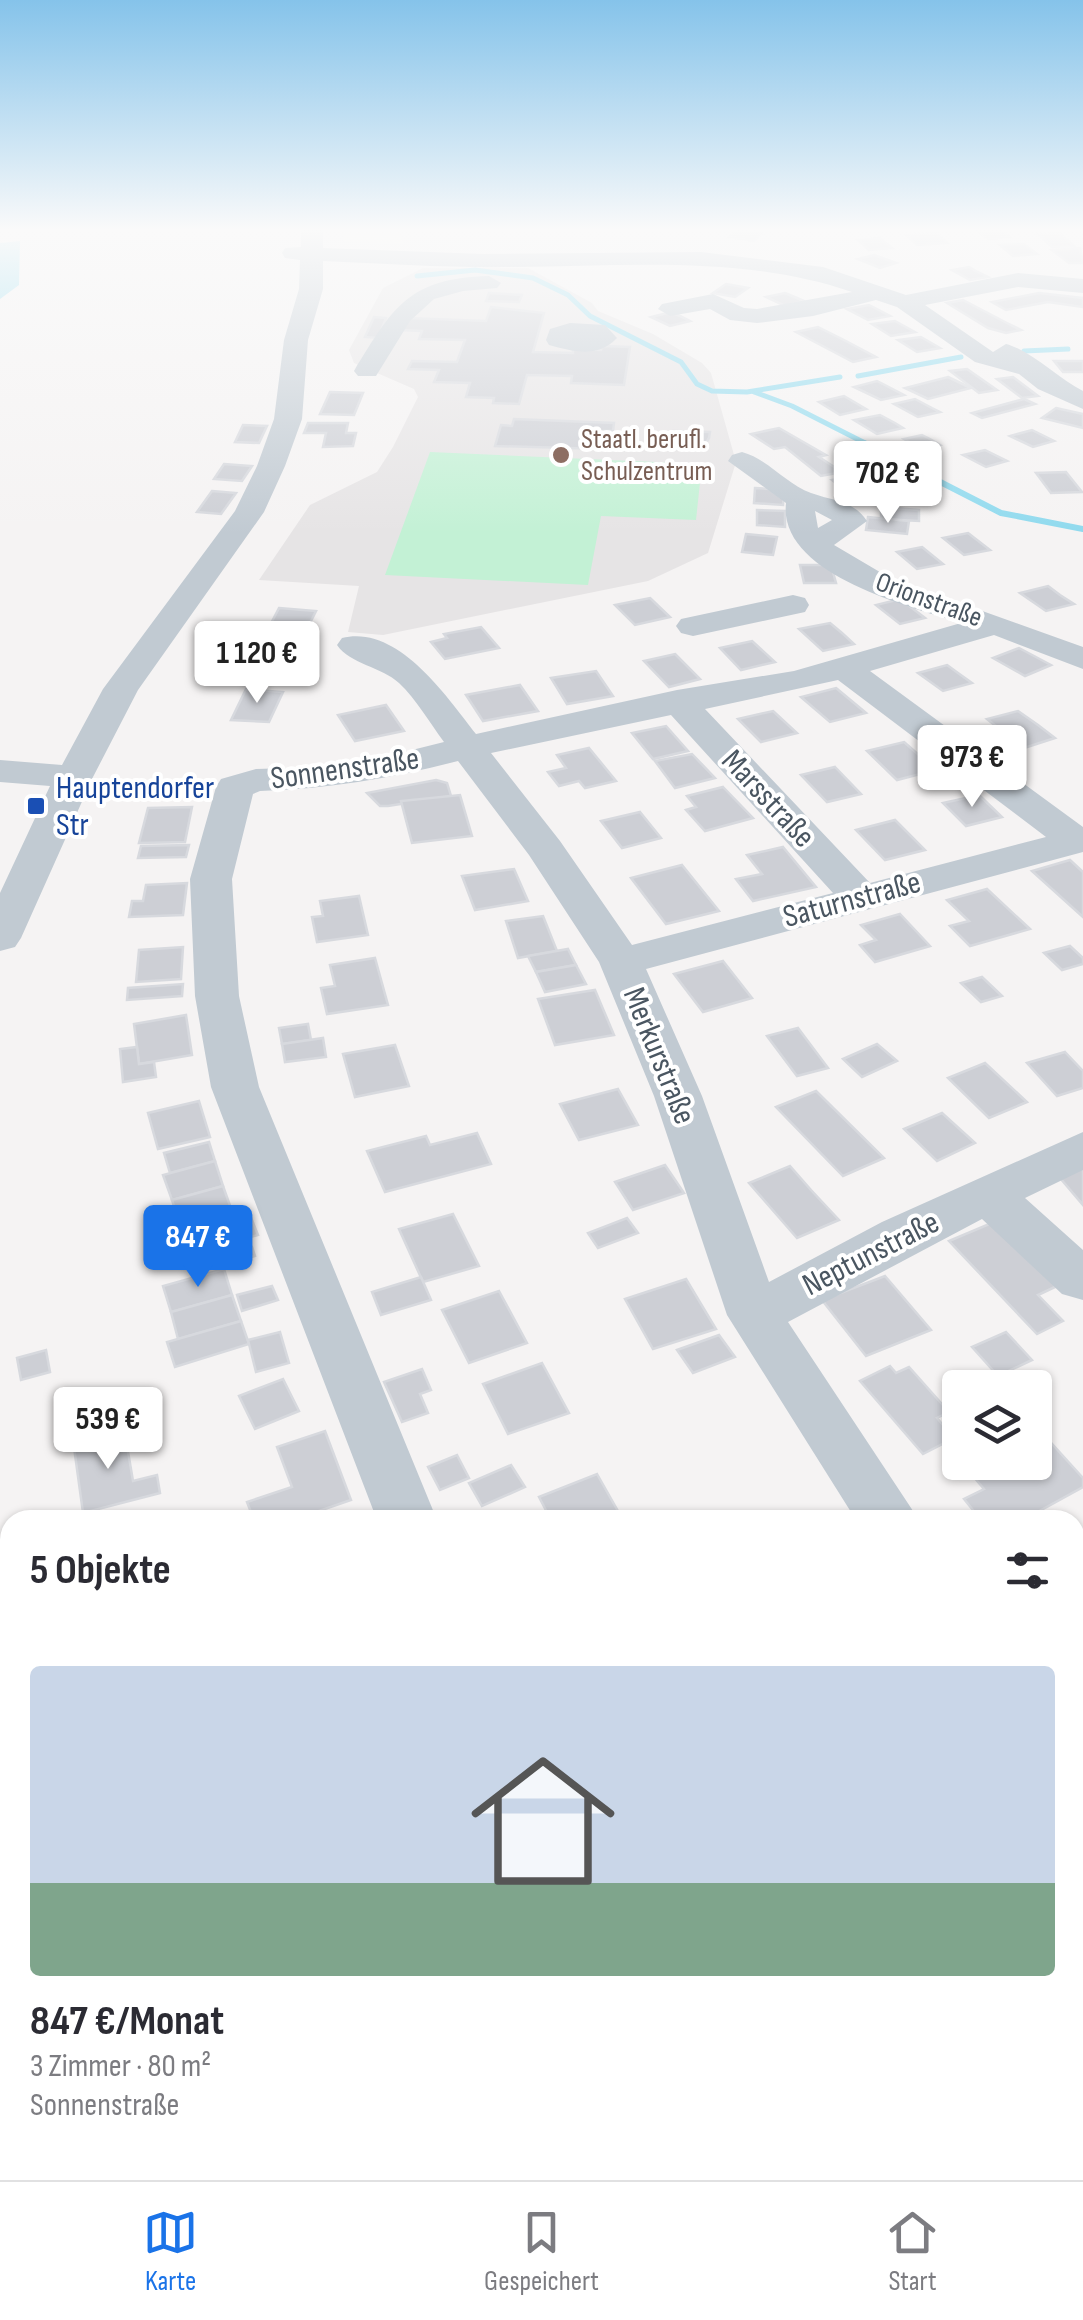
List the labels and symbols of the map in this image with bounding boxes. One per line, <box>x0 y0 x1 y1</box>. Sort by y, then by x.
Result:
place label: Staatl. berufl. Schulzentrum <box>581 423 712 488</box>
pin: 702 € <box>818 441 958 526</box>
marker: Staatl. berufl. Schulzentrum <box>550 444 572 466</box>
street label: Orionstraße <box>871 566 987 634</box>
pin: 1 120 € <box>165 621 349 706</box>
pin: 973 € <box>902 725 1042 810</box>
street label: Sonnenstraße <box>268 739 422 799</box>
street label: Marsstraße <box>713 742 823 856</box>
place label: Hauptendorfer Str <box>56 769 214 845</box>
marker: Hauptendorfer Str <box>25 795 47 817</box>
street label: Saturnstraße <box>779 863 925 937</box>
street label: Merkurstraße <box>614 982 704 1130</box>
street label: Neptunstraße <box>796 1203 946 1305</box>
pin: 847 € <box>128 1205 268 1290</box>
pin: 539 € <box>38 1387 178 1472</box>

